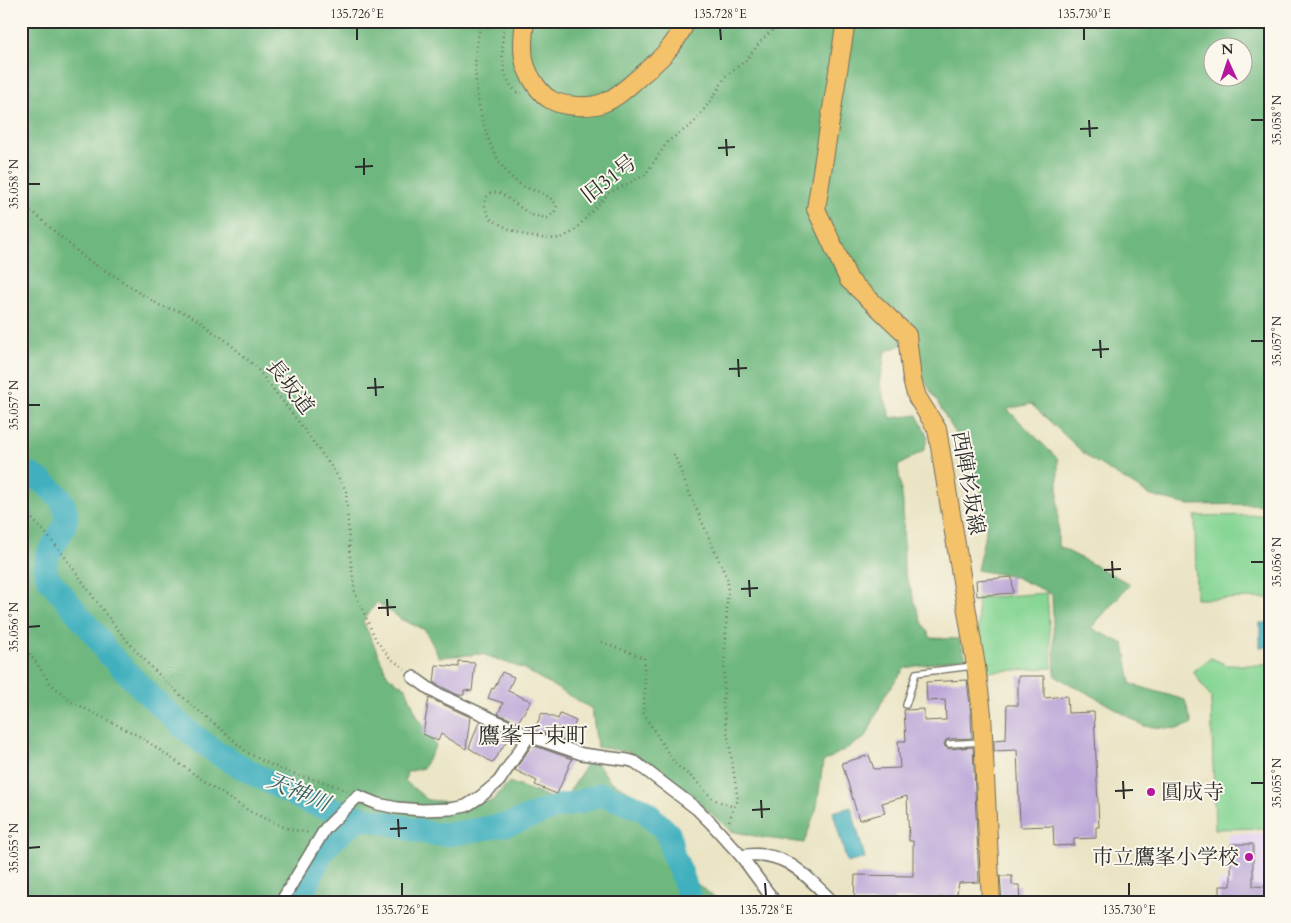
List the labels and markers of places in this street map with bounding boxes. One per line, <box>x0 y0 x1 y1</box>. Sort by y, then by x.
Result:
place label: 圓成寺 <box>1161 778 1224 807</box>
marker: 圓成寺 <box>1145 786 1157 798</box>
place label: 市立鷹峯小学校 <box>1092 843 1239 872</box>
marker: 市立鷹峯小学校 <box>1243 851 1255 863</box>

